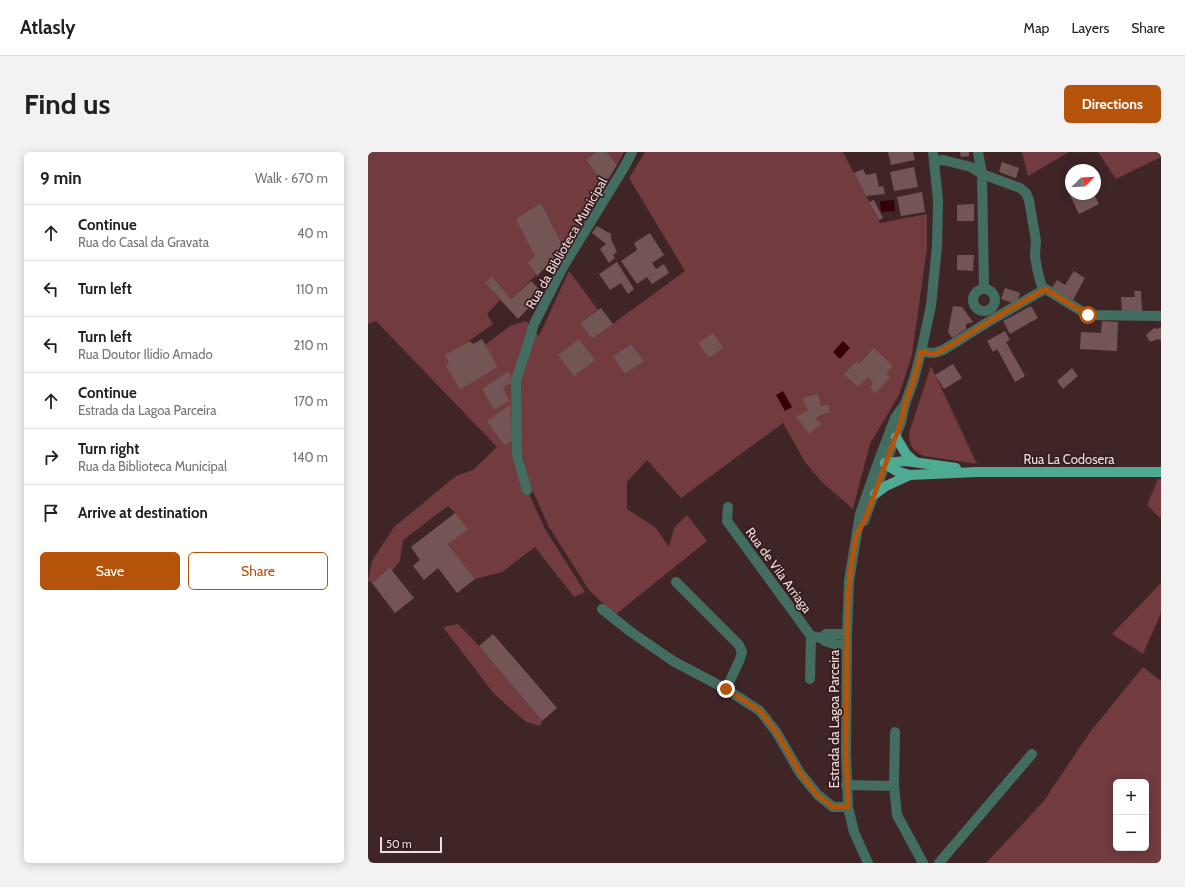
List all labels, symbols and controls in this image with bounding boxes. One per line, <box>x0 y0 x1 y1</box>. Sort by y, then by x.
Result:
text: Atlasly <box>20 16 76 39</box>
text: Map <box>1024 19 1049 37</box>
text: Layers <box>1071 19 1109 37</box>
text: Share <box>1131 19 1165 37</box>
button: Directions <box>1064 85 1161 123</box>
text: Find us <box>24 87 110 121</box>
north arrow <box>1065 164 1101 200</box>
text: 9 min <box>40 168 82 188</box>
text: Walk · 670 m <box>255 170 328 186</box>
street label: Rua da Biblioteca Municipal <box>522 174 610 312</box>
text: Continue <box>78 216 137 234</box>
icon: ahead <box>40 222 62 244</box>
text: 40 m <box>297 225 328 241</box>
text: Rua do Casal da Gravata <box>78 234 209 250</box>
icon: left <box>40 278 62 300</box>
text: Turn left <box>78 280 132 298</box>
text: 110 m <box>296 281 328 297</box>
route start <box>1079 306 1097 324</box>
text: Turn left <box>78 328 132 346</box>
icon: left <box>40 334 62 356</box>
text: 210 m <box>294 337 328 353</box>
text: Rua Doutor Ilídio Amado <box>78 346 213 362</box>
text: Continue <box>78 384 137 402</box>
icon: ahead <box>40 390 62 412</box>
text: 170 m <box>294 393 328 409</box>
text: Estrada da Lagoa Parceira <box>78 402 216 418</box>
text: Turn right <box>78 440 139 458</box>
icon: right <box>40 446 62 468</box>
text: 140 m <box>293 449 328 465</box>
street label: Rua La Codosera <box>1024 451 1115 467</box>
text: Rua da Biblioteca Municipal <box>78 458 227 474</box>
icon: arrive <box>40 502 62 524</box>
text: Arrive at destination <box>78 504 208 522</box>
street label: Rua de Vila Arriaga <box>743 524 816 617</box>
button: Save <box>40 552 180 590</box>
button: Share <box>188 552 328 590</box>
street label: Estrada da Lagoa Parceira <box>826 649 842 788</box>
route end <box>717 680 735 698</box>
map controls <box>1113 779 1149 851</box>
button: + <box>1113 779 1149 815</box>
button: − <box>1113 815 1149 851</box>
scale bar <box>380 835 442 854</box>
text: 50 m <box>386 837 412 851</box>

